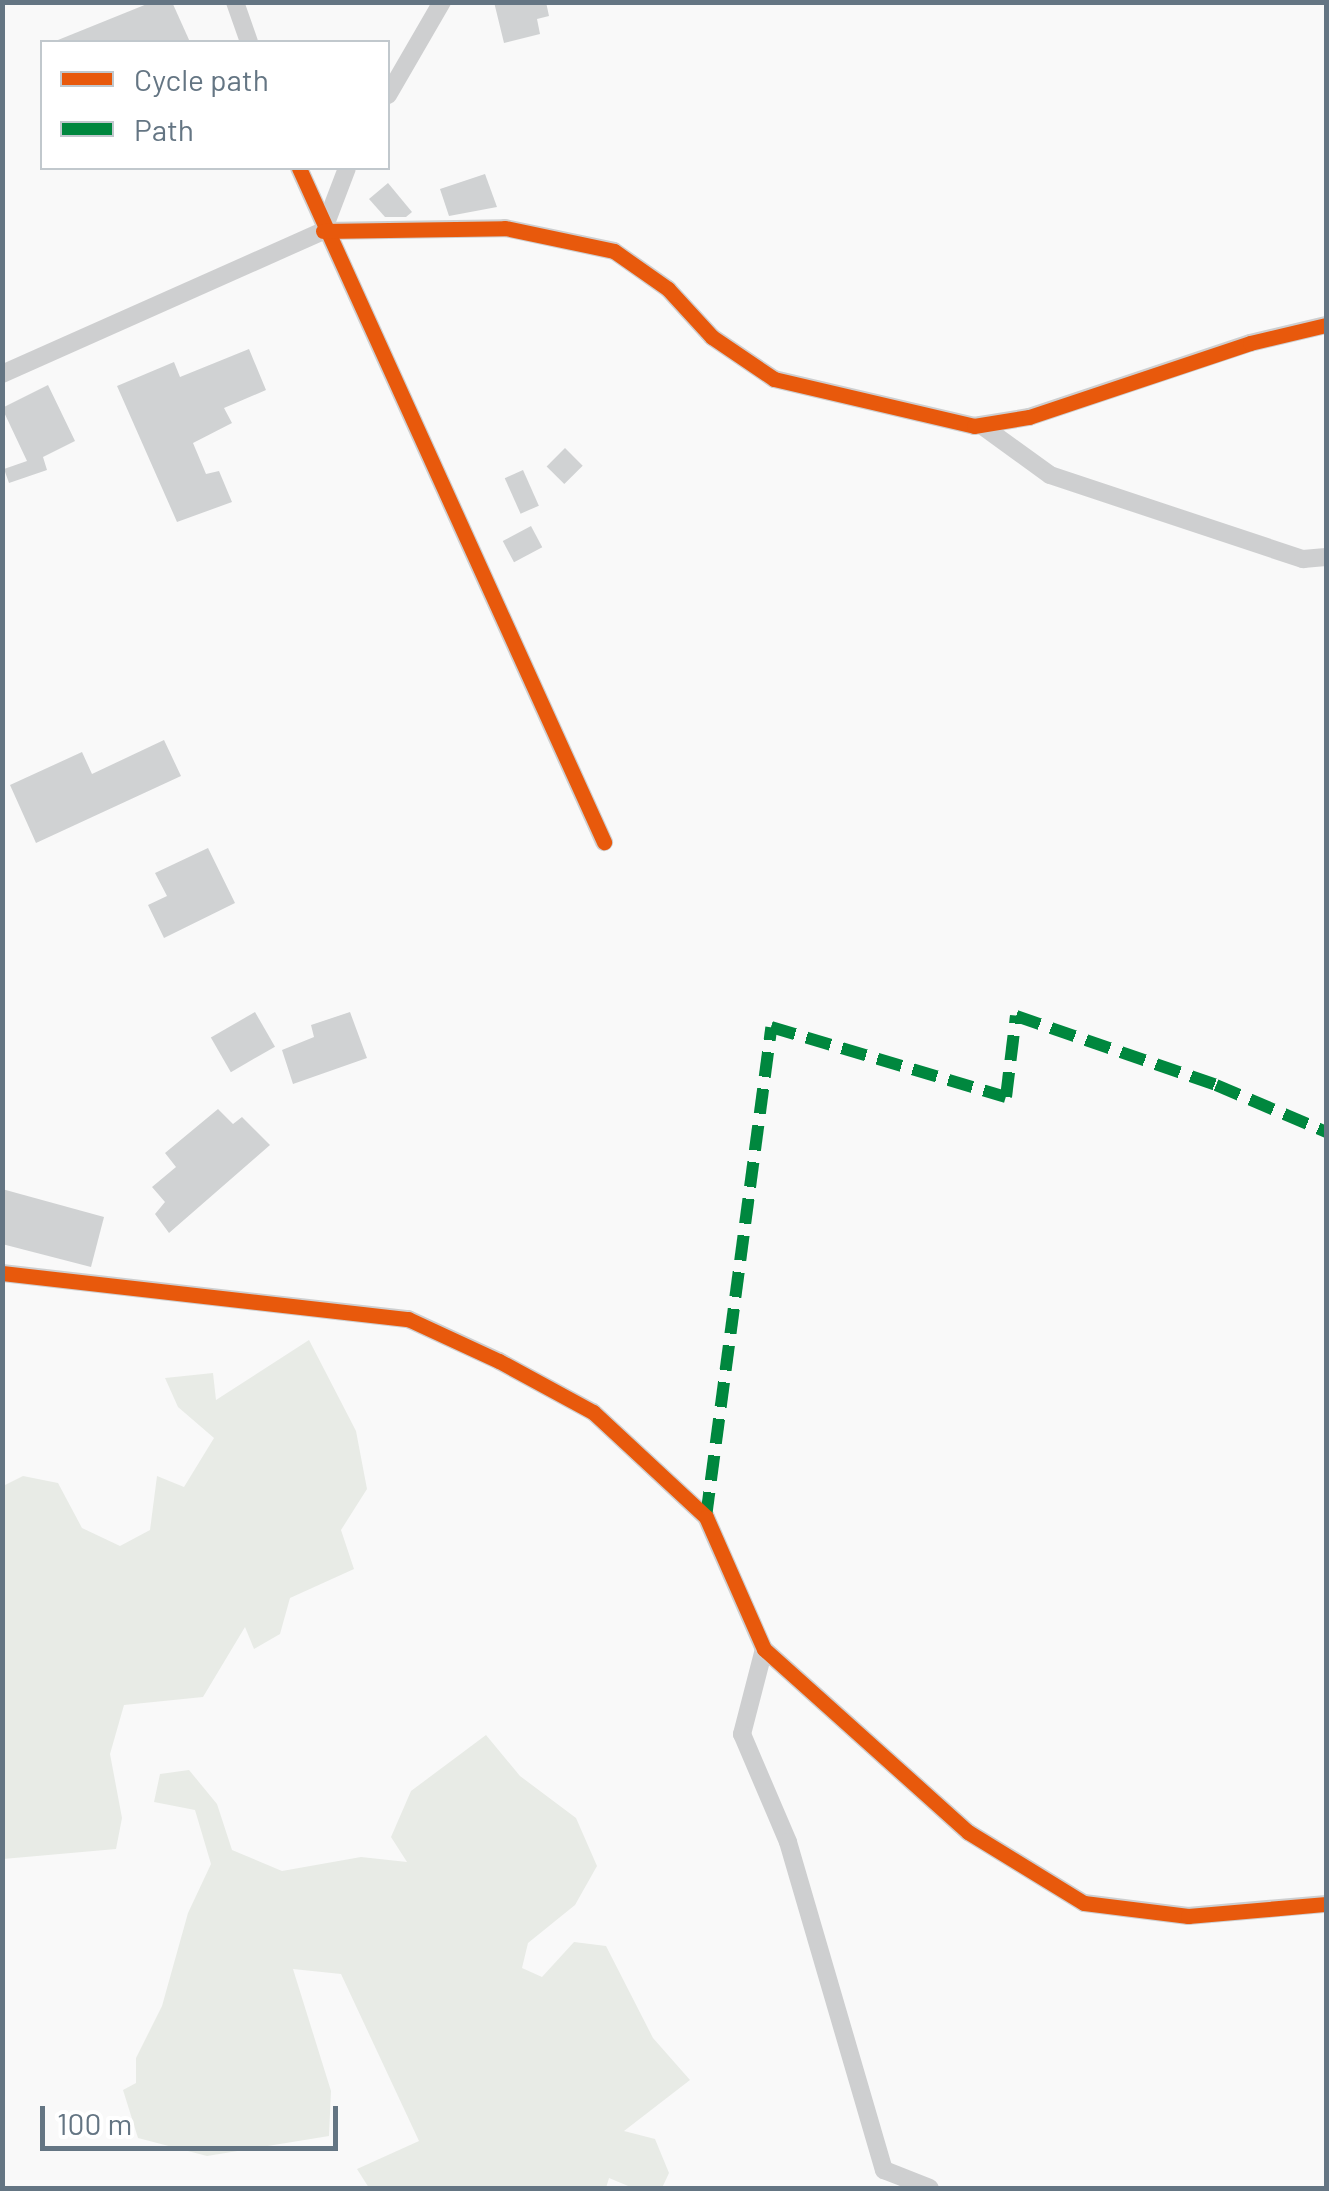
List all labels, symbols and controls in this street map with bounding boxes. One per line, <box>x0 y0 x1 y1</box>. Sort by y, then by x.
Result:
legend <box>40 40 390 170</box>
text: Cycle path <box>134 61 269 97</box>
text: Path <box>134 111 194 147</box>
scale bar <box>45 2086 342 2148</box>
text: 100 m <box>57 2105 132 2141</box>

